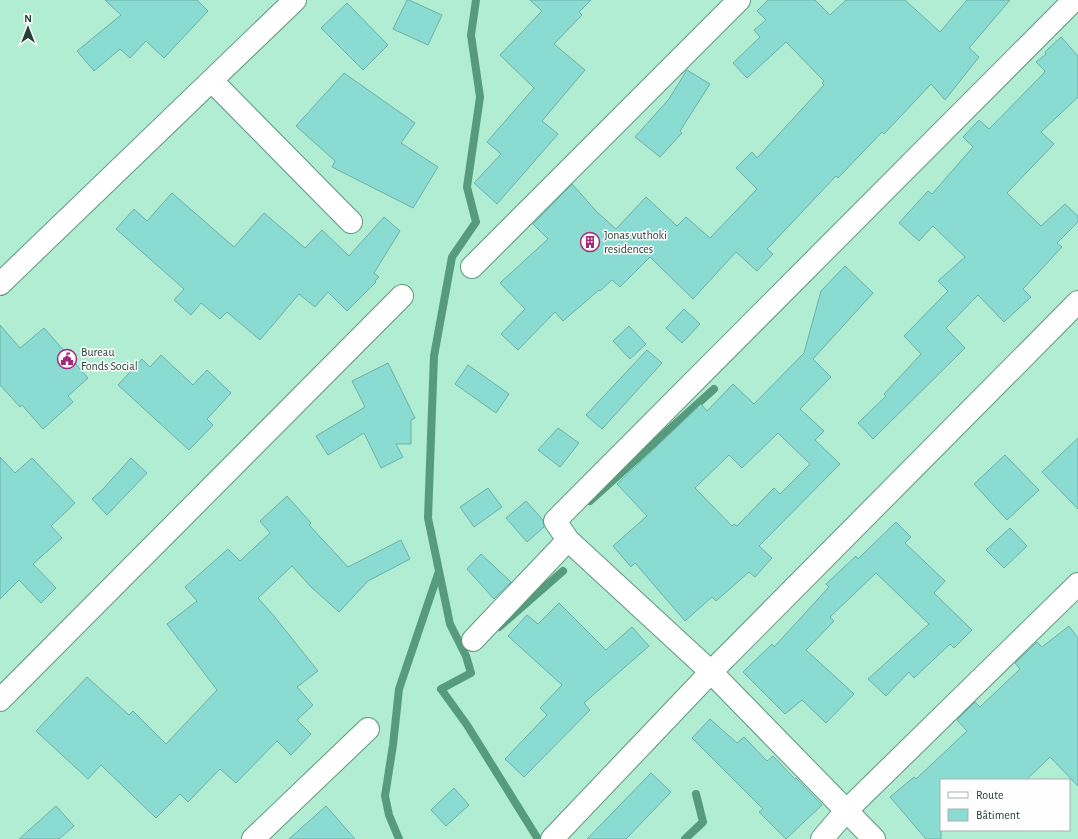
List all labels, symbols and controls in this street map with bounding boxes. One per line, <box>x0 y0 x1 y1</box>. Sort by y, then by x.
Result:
north arrow <box>8 8 48 48</box>
text: N <box>24 13 32 24</box>
place label: Jonas vuthoki residences <box>604 229 667 255</box>
building icon: Jonas vuthoki residences <box>579 231 601 253</box>
place label: Bureau Fonds Social <box>81 346 138 372</box>
public building icon: Bureau Fonds Social <box>56 348 78 370</box>
legend <box>940 779 1070 831</box>
text: Route <box>976 789 1003 801</box>
text: Bâtiment <box>976 809 1020 821</box>

